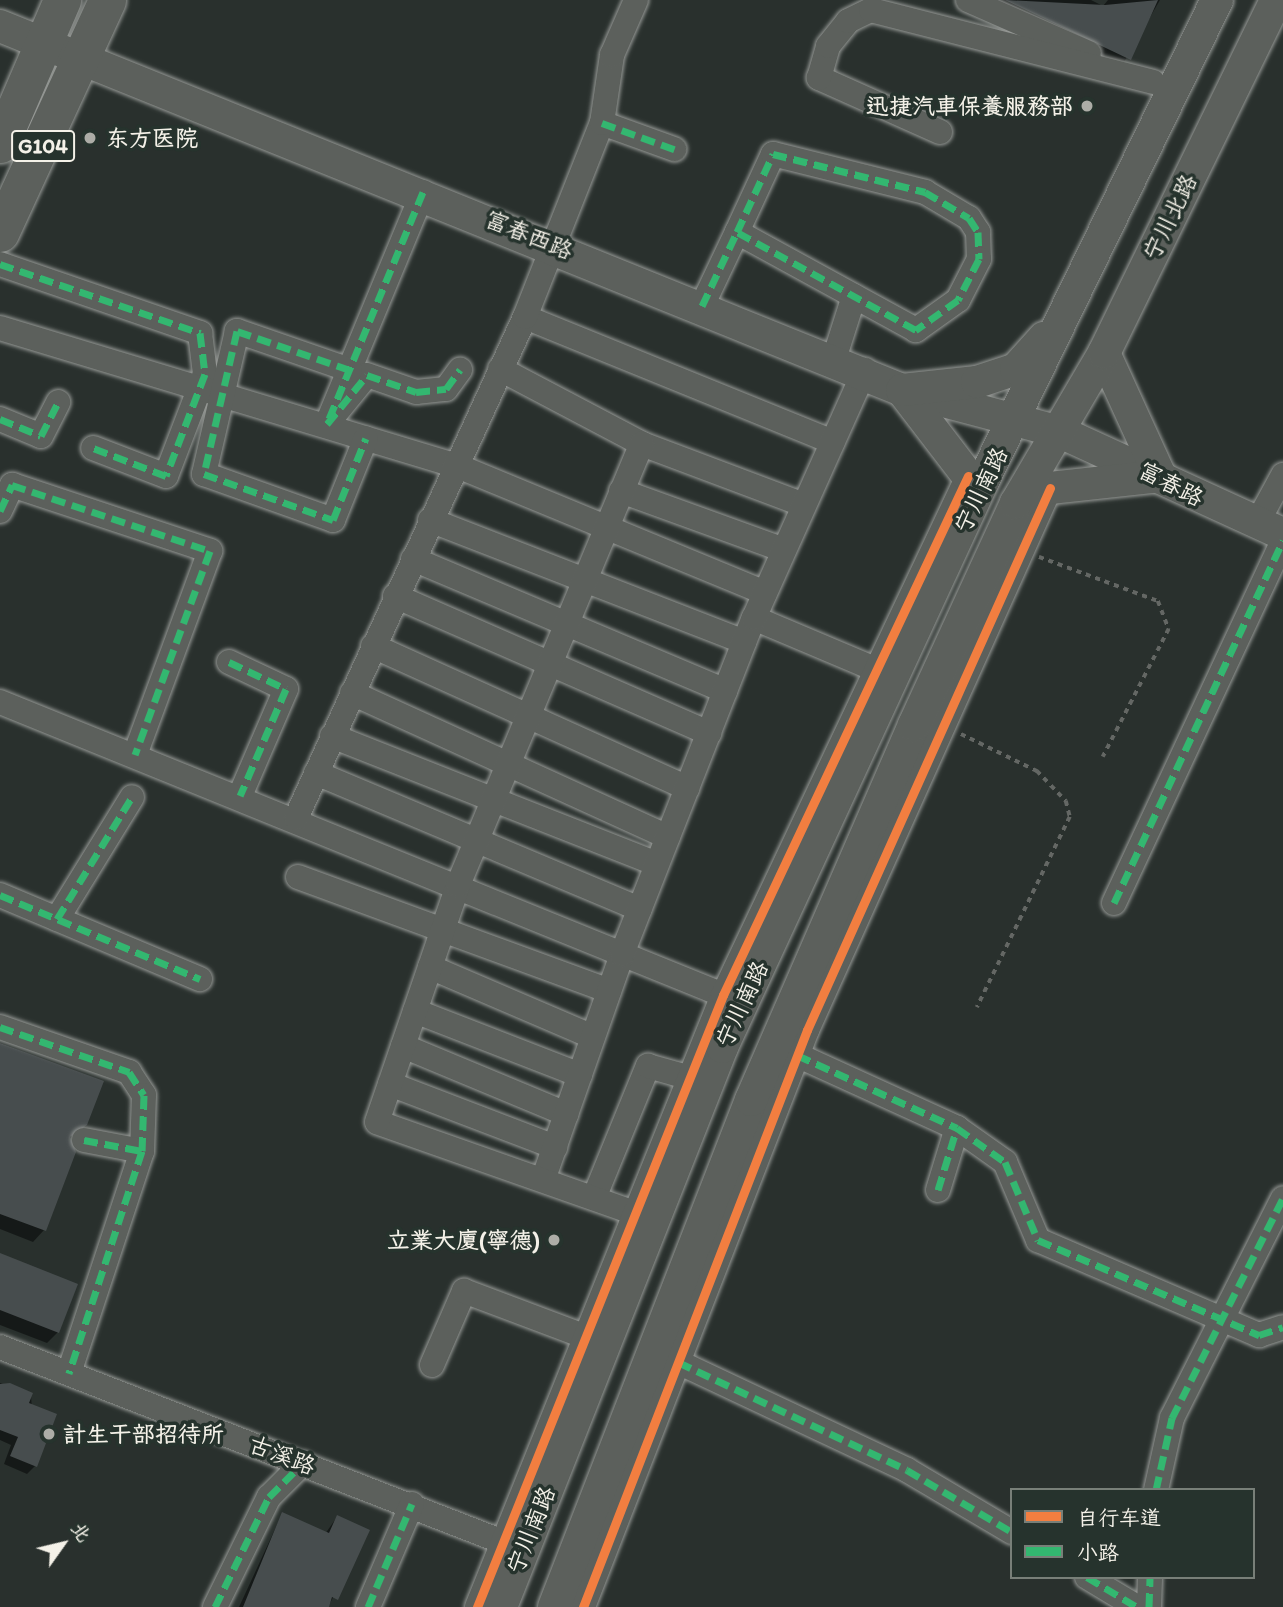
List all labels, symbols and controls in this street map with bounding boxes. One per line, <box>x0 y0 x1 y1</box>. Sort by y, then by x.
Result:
place label: 迅捷汽車保養服務部 <box>866 92 1073 120</box>
marker: 迅捷汽車保養服務部 <box>1079 98 1095 114</box>
place label: 东方医院 <box>106 124 198 152</box>
road number: G104 <box>10 128 76 164</box>
marker: 东方医院 <box>80 128 100 148</box>
street label: 宁川北路 <box>1137 170 1203 264</box>
street label: 富春西路 <box>481 205 577 265</box>
street label: 宁川南路 <box>948 443 1014 537</box>
street label: 富春路 <box>1134 456 1208 512</box>
street label: 宁川南路 <box>710 956 774 1052</box>
place label: 立業大廈(寧德) <box>387 1226 540 1254</box>
marker: 立業大廈(寧德) <box>546 1232 562 1248</box>
place label: 計生干部招待所 <box>63 1420 224 1448</box>
marker: 計生干部招待所 <box>41 1426 57 1442</box>
street label: 古溪路 <box>245 1430 319 1480</box>
street label: 宁川南路 <box>501 1482 561 1578</box>
legend <box>1010 1488 1255 1579</box>
text: 自行车道 <box>1077 1505 1161 1530</box>
north arrow <box>28 1509 98 1579</box>
text: 北 <box>66 1518 96 1546</box>
text: 小路 <box>1077 1540 1119 1565</box>

